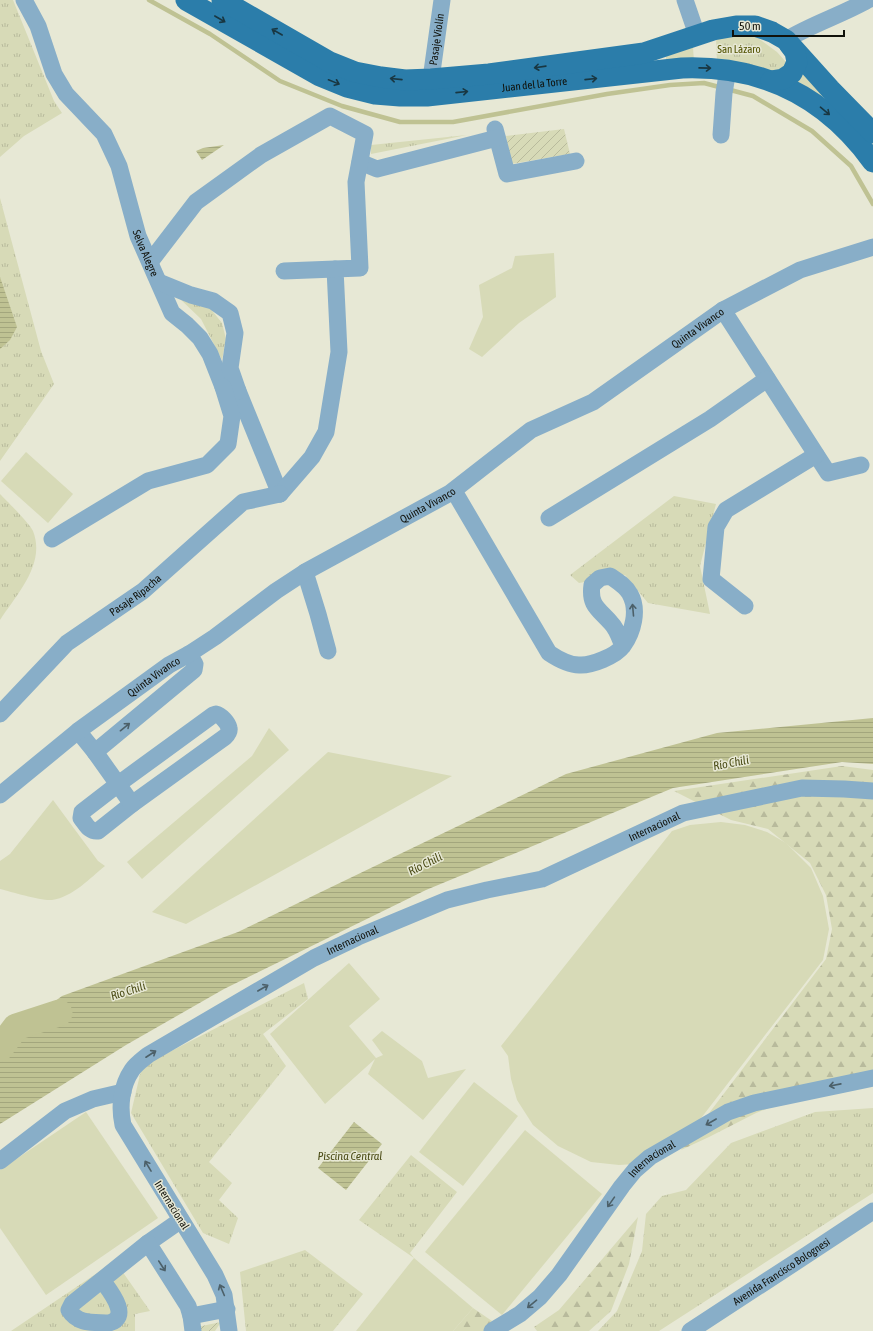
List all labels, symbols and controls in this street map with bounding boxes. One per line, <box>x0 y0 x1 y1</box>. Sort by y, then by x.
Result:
scale bar <box>733 12 844 38</box>
street label: Pasaje Violín <box>427 13 446 66</box>
one-way arrow <box>214 16 226 24</box>
text: 50 m <box>739 19 761 33</box>
one-way arrow <box>271 27 283 35</box>
park label: San Lázaro <box>717 43 761 55</box>
one-way arrow <box>534 63 547 71</box>
one-way arrow <box>698 64 711 72</box>
one-way arrow <box>390 75 403 83</box>
street label: Juan del la Torre <box>501 75 568 94</box>
one-way arrow <box>584 75 597 82</box>
one-way arrow <box>328 78 340 86</box>
one-way arrow <box>455 89 468 96</box>
one-way arrow <box>820 106 831 115</box>
street label: Selva Alegre <box>131 228 161 278</box>
street label: Quinta Vivanco <box>669 305 726 351</box>
street label: Quinta Vivanco <box>398 485 458 525</box>
street label: Pasaje Ripacha <box>107 572 163 618</box>
one-way arrow <box>630 603 637 616</box>
street label: Quinta Vivanco <box>125 654 182 699</box>
one-way arrow <box>120 723 131 732</box>
water label: Río Chili <box>712 753 750 773</box>
street label: Internacional <box>627 809 682 844</box>
water label: Río Chili <box>406 849 444 878</box>
street label: Internacional <box>325 923 380 957</box>
water label: Río Chili <box>109 979 147 1003</box>
one-way arrow <box>257 983 269 991</box>
one-way arrow <box>145 1050 156 1058</box>
one-way arrow <box>829 1082 842 1090</box>
one-way arrow <box>705 1118 717 1126</box>
street label: Internacional <box>626 1138 677 1179</box>
water label: Piscina Central <box>318 1149 382 1163</box>
one-way arrow <box>143 1160 151 1172</box>
street label: Internacional <box>152 1178 192 1232</box>
one-way arrow <box>607 1196 615 1207</box>
street label: Avenida Francisco Bolognesi <box>731 1235 832 1307</box>
one-way arrow <box>158 1260 167 1271</box>
one-way arrow <box>217 1284 225 1296</box>
one-way arrow <box>526 1300 537 1309</box>

